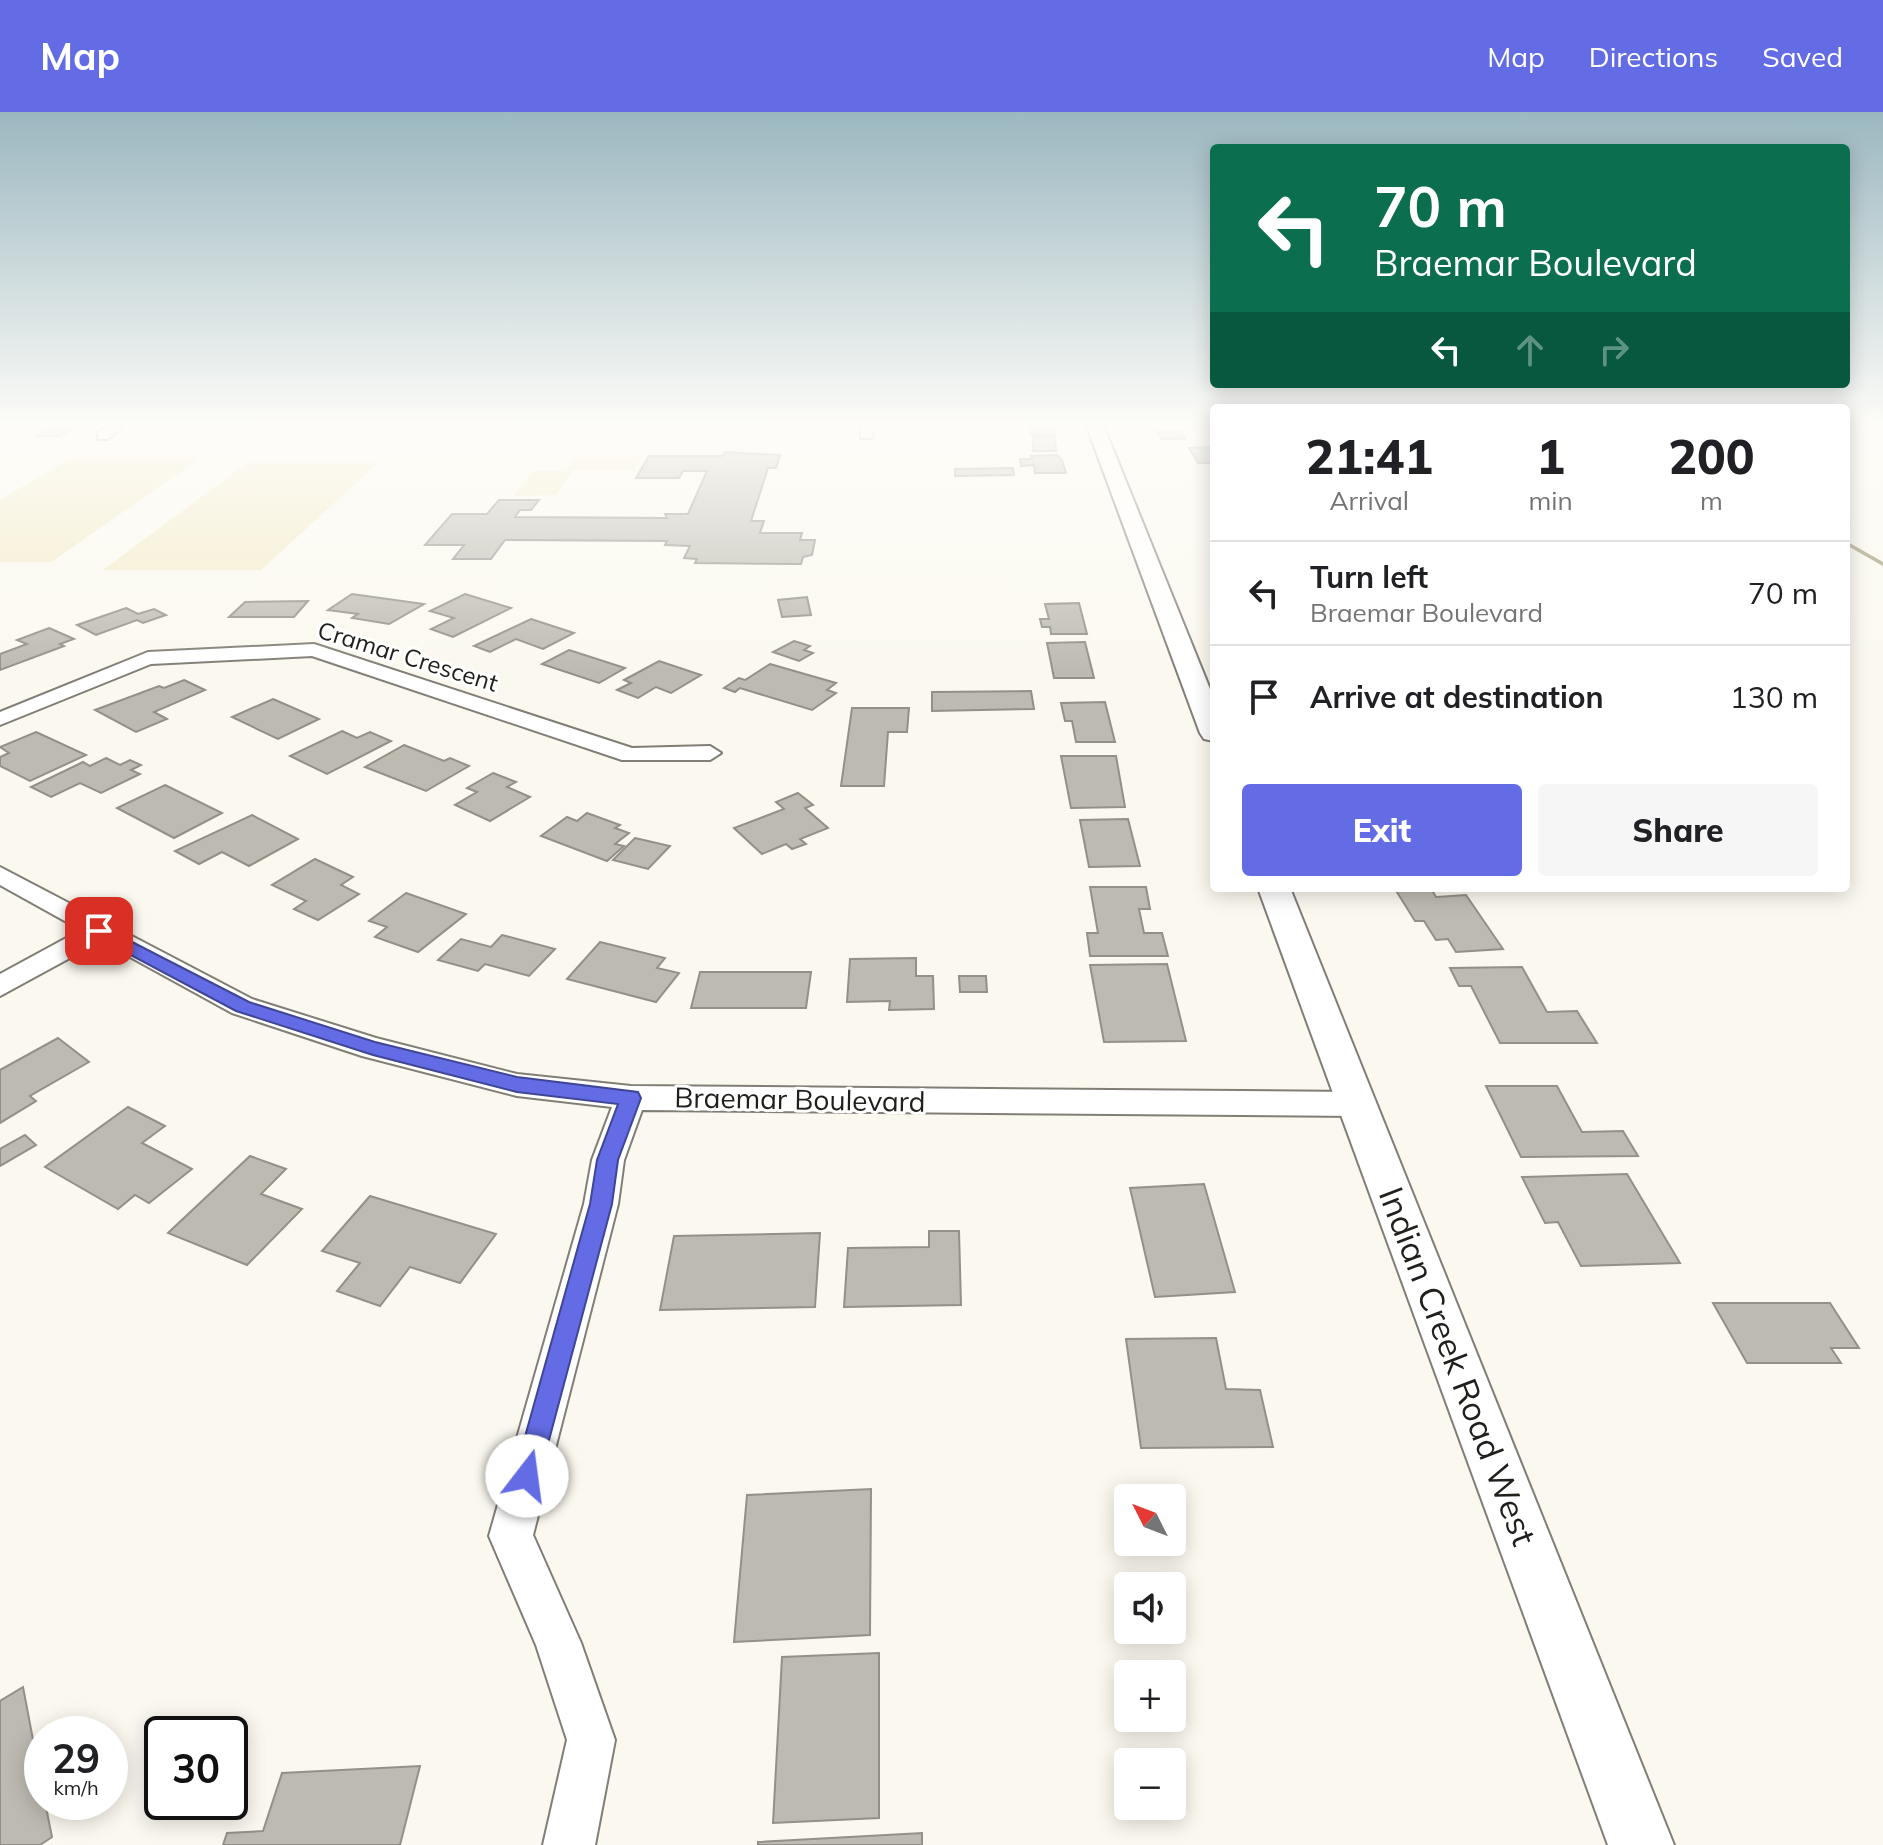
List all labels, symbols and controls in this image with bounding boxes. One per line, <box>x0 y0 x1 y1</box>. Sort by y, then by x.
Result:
text: Map <box>40 32 120 80</box>
text: Map <box>1487 39 1545 74</box>
text: Directions <box>1589 39 1718 74</box>
text: Saved <box>1762 39 1843 74</box>
text: 70 m <box>1374 171 1507 241</box>
icon: left <box>1242 176 1346 280</box>
text: Braemar Boulevard <box>1374 240 1697 285</box>
icon: left <box>1424 328 1468 372</box>
icon: ahead <box>1508 328 1552 372</box>
icon: right <box>1592 328 1636 372</box>
text: 21:41 <box>1305 426 1433 486</box>
text: 1 <box>1536 426 1565 486</box>
text: 200 <box>1668 426 1755 486</box>
text: Arrival <box>1329 484 1409 517</box>
text: min <box>1529 484 1573 517</box>
text: m <box>1700 484 1723 517</box>
text: Turn left <box>1310 558 1428 596</box>
icon: left <box>1242 571 1286 615</box>
text: 70 m <box>1748 574 1818 612</box>
text: Braemar Boulevard <box>1310 596 1543 629</box>
street label: Cramar Crescent <box>314 614 502 698</box>
icon: arrive <box>1242 675 1286 719</box>
text: Arrive at destination <box>1310 678 1604 716</box>
text: 130 m <box>1730 678 1818 716</box>
button: Exit <box>1242 784 1522 876</box>
button: Share <box>1538 784 1818 876</box>
pin <box>65 897 133 965</box>
icon: arrive <box>77 909 121 953</box>
street label: Braemar Boulevard <box>674 1079 926 1119</box>
street label: Indian Creek Road West <box>1370 1181 1546 1551</box>
position arrow <box>485 1434 569 1518</box>
north arrow <box>1114 1484 1186 1556</box>
map controls <box>1114 1484 1186 1820</box>
button: sound <box>1114 1572 1186 1644</box>
button: + <box>1114 1660 1186 1732</box>
speed limit sign: 30 <box>144 1716 248 1820</box>
text: 29 <box>52 1733 100 1783</box>
button: − <box>1114 1748 1186 1820</box>
text: km/h <box>53 1775 99 1800</box>

